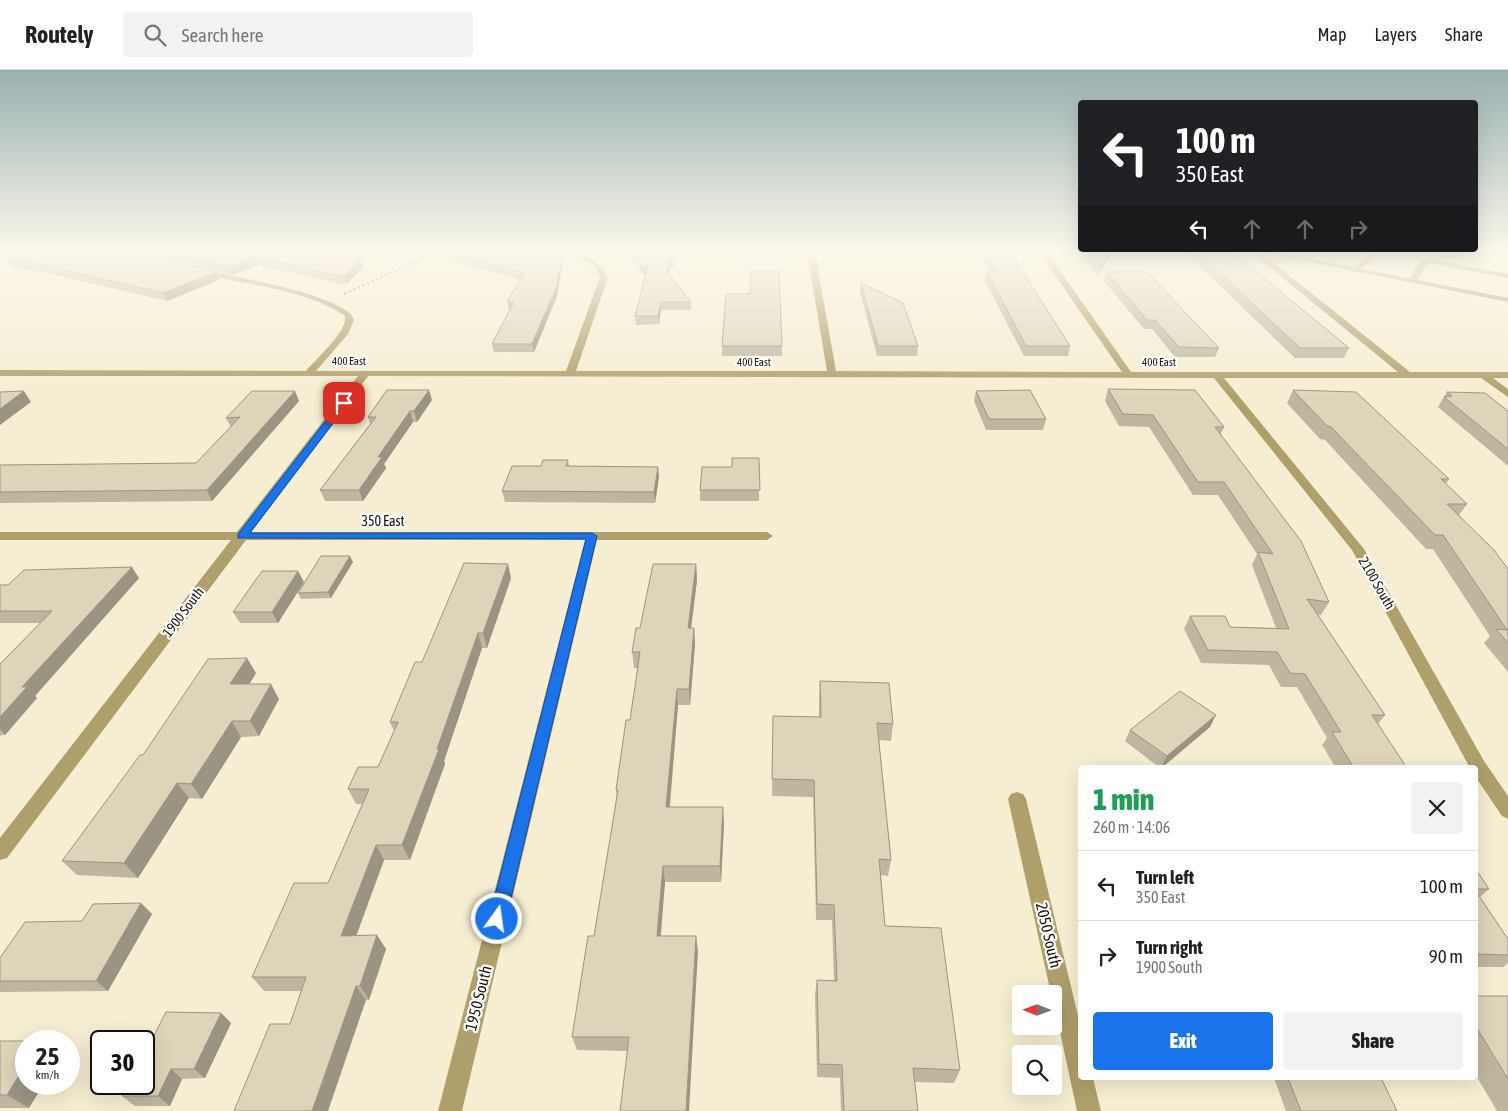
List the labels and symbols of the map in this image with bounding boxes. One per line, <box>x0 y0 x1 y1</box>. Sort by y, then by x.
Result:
street label: 400 East <box>332 355 366 367</box>
street label: 400 East <box>737 356 771 368</box>
street label: 400 East <box>1142 356 1176 368</box>
pin <box>323 382 365 424</box>
street label: 350 East <box>361 513 405 529</box>
street label: 2100 South <box>1355 554 1399 612</box>
street label: 1900 South <box>159 584 207 640</box>
position arrow <box>470 892 522 944</box>
street label: 2050 South <box>1033 901 1065 969</box>
street label: 1950 South <box>461 964 495 1032</box>
north arrow <box>1012 985 1062 1035</box>
speed limit sign: 30 <box>90 1030 155 1095</box>

